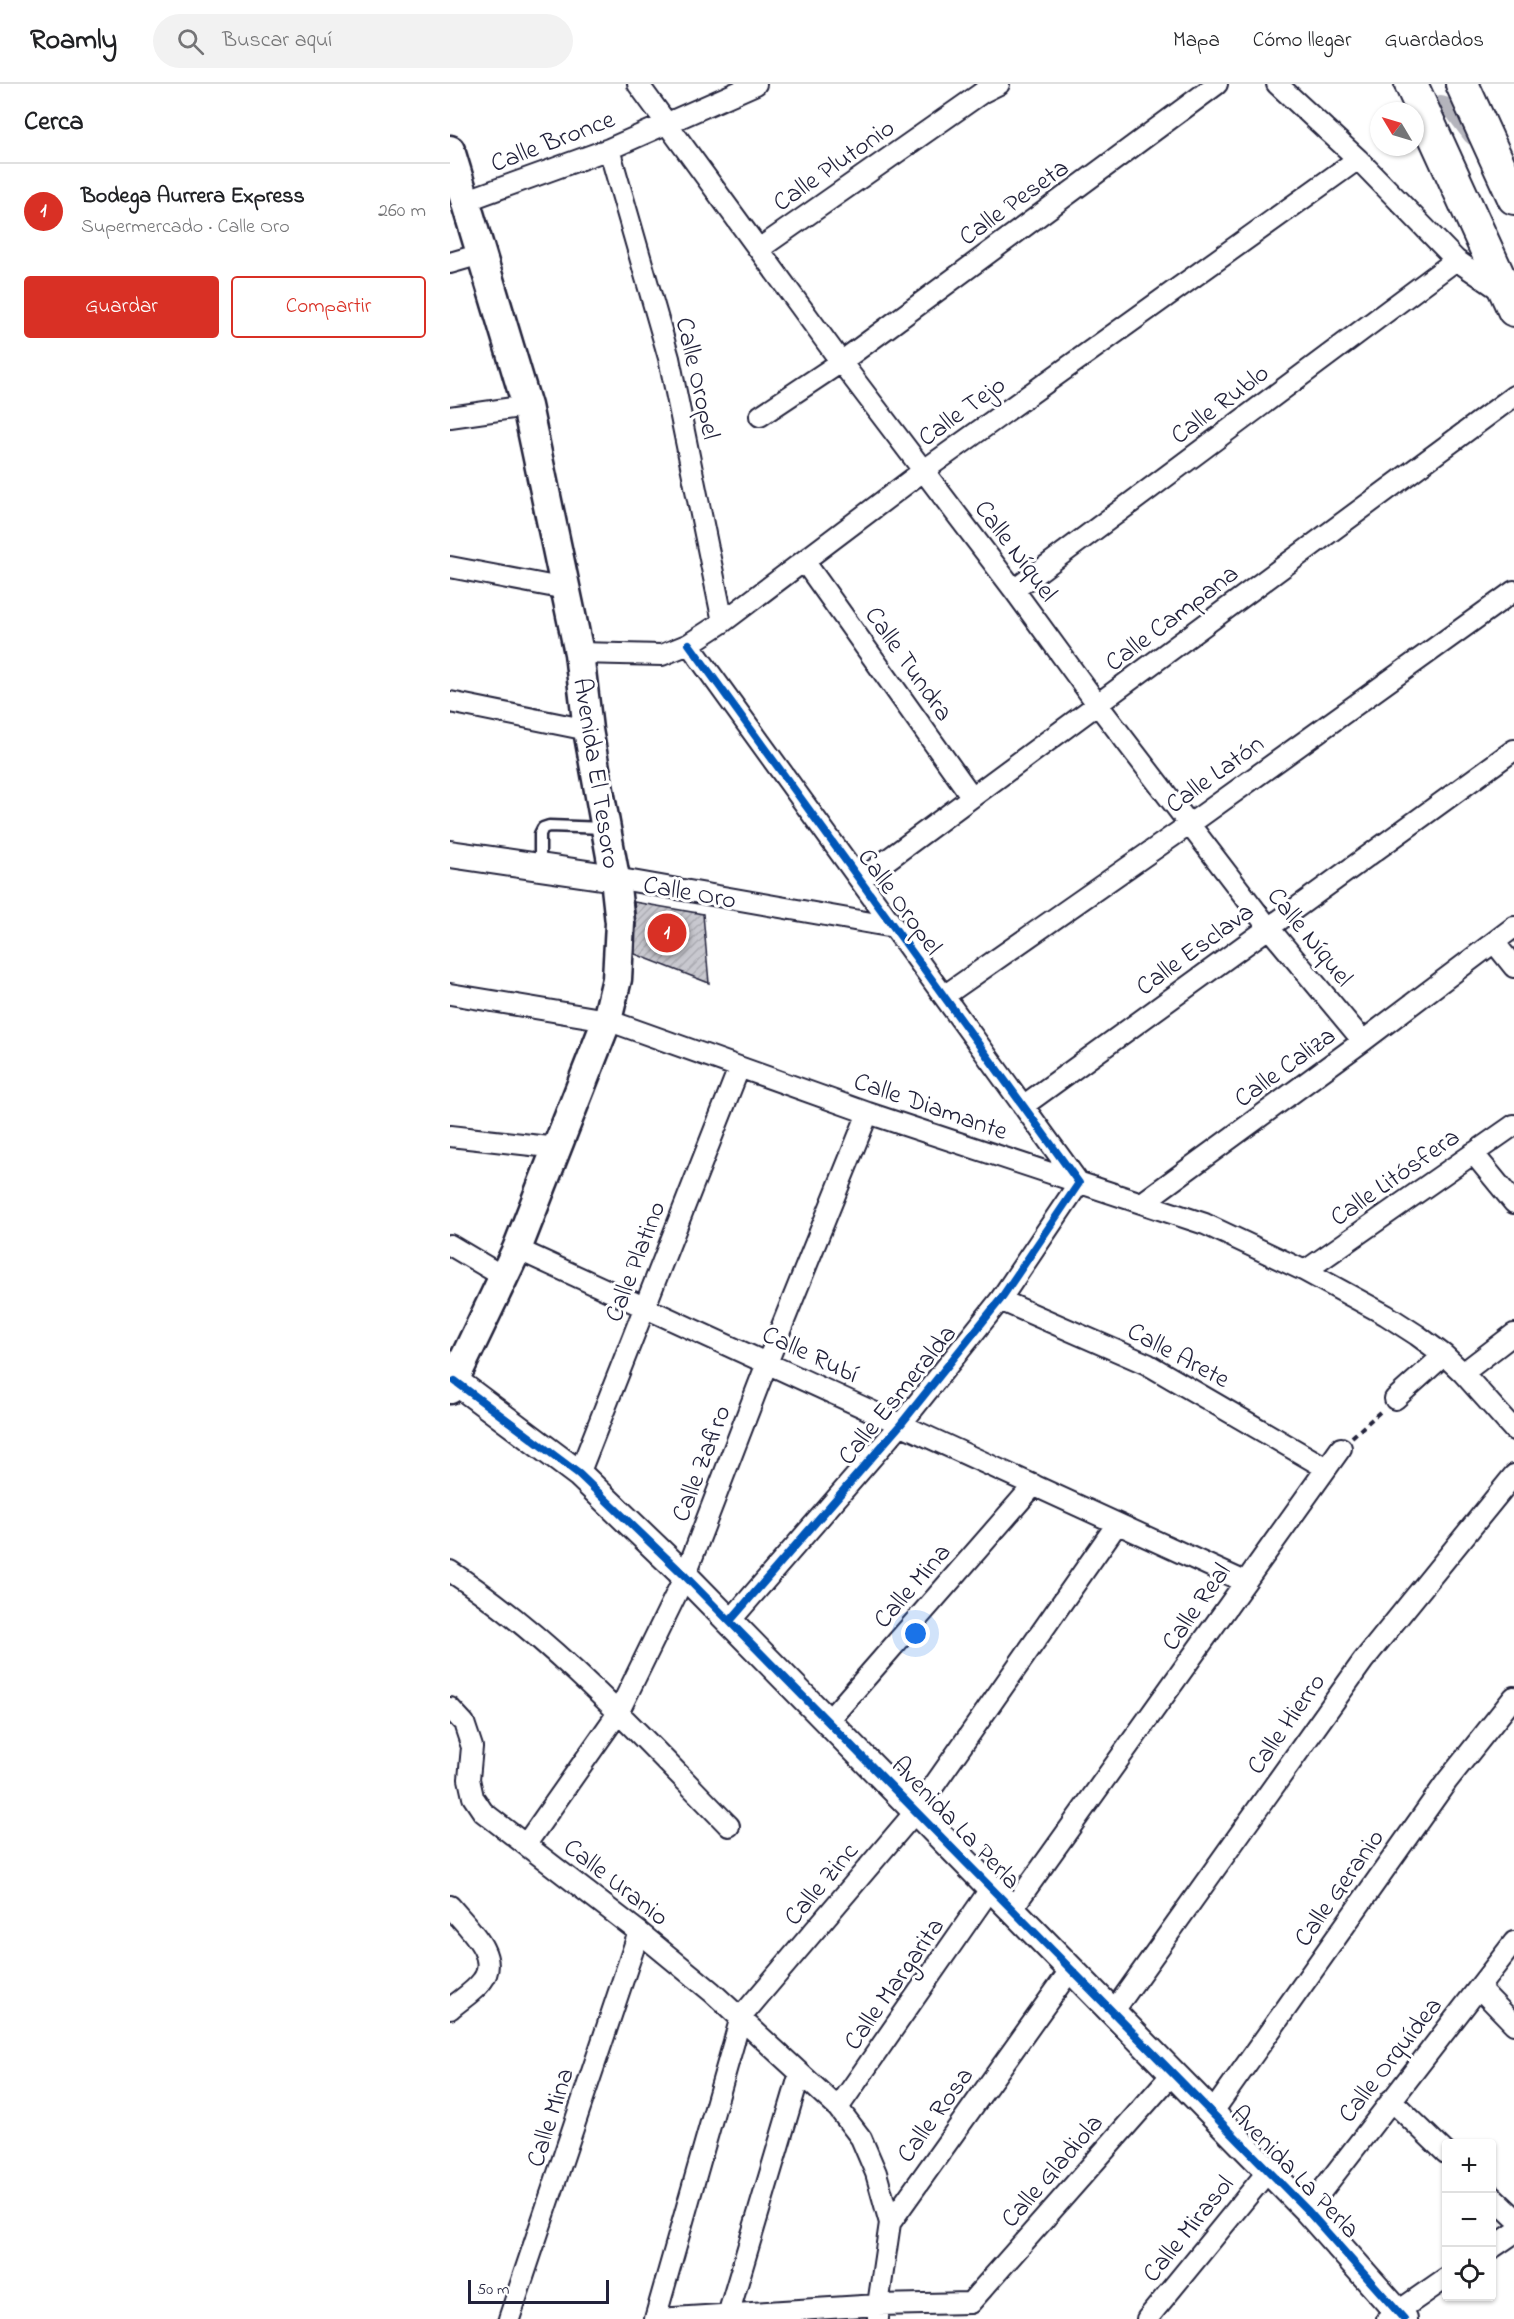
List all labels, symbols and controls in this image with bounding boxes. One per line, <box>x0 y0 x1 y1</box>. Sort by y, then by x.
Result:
search box <box>153 14 573 68</box>
text: Roamly <box>30 21 117 62</box>
icon: search <box>174 25 207 58</box>
text: Buscar aquí <box>222 25 332 57</box>
text: Mapa <box>1173 26 1220 56</box>
text: Cómo llegar <box>1253 26 1351 56</box>
text: Guardados <box>1384 26 1484 56</box>
street label: Calle Bronce <box>485 102 621 184</box>
north arrow <box>1370 102 1424 156</box>
text: Cerca <box>24 104 84 142</box>
street label: Calle Plutonio <box>766 110 903 222</box>
street label: Calle Peseta <box>952 150 1078 256</box>
text: Bodega Aurrera Express <box>81 181 305 213</box>
text: 1 <box>40 197 47 226</box>
text: 260 m <box>378 197 426 226</box>
text: Supermercado · Calle Oro <box>81 213 290 242</box>
button: Guardar <box>24 276 219 338</box>
button: Compartir <box>231 276 426 338</box>
street label: Calle Oropel <box>664 314 729 443</box>
street label: Calle Rublo <box>1163 356 1278 455</box>
street label: Calle Tejo <box>911 368 1015 457</box>
street label: Calle Níquel <box>964 493 1066 611</box>
street label: Calle Campana <box>1098 556 1248 682</box>
street label: Calle Tundra <box>854 599 961 730</box>
street label: Avenida El Tesoro <box>561 675 629 872</box>
street label: Calle Latón <box>1159 727 1273 824</box>
street label: Calle Oropel <box>847 841 950 964</box>
street label: Calle Oro <box>640 867 739 921</box>
street label: Calle Níquel <box>1256 880 1361 996</box>
street label: Calle Esclava <box>1129 894 1263 1006</box>
pin: 1 <box>648 910 686 956</box>
street label: Calle Caliza <box>1227 1019 1344 1118</box>
street label: Calle Diamante <box>848 1064 1012 1152</box>
street label: Calle Litósfera <box>1323 1120 1468 1237</box>
street label: Calle Platino <box>596 1196 677 1328</box>
street label: Calle Arete <box>1120 1314 1236 1400</box>
street label: Calle Rubí <box>755 1317 864 1395</box>
street label: Calle Esmeralda <box>830 1317 967 1474</box>
street label: Calle Zafiro <box>663 1400 742 1528</box>
street label: Calle Mina <box>865 1536 961 1638</box>
street label: Calle Real <box>1153 1556 1242 1659</box>
your location <box>901 1619 930 1648</box>
street label: Calle Hierro <box>1239 1666 1336 1783</box>
street label: Avenida La Perla <box>881 1749 1029 1899</box>
street label: Calle Geranio <box>1286 1822 1395 1955</box>
street label: Calle Uranio <box>554 1830 676 1937</box>
street label: Calle Zinc <box>776 1834 869 1935</box>
street label: Calle Margarita <box>836 1911 955 2059</box>
street label: Calle Orquídea <box>1330 1990 1453 2132</box>
street label: Calle Rosa <box>889 2060 984 2172</box>
street label: Calle Mina <box>518 2063 586 2173</box>
street label: Avenida La Perla <box>1220 2098 1368 2248</box>
street label: Calle Gladiola <box>993 2107 1114 2237</box>
map controls <box>1442 2139 1496 2301</box>
button: + <box>1442 2139 1496 2193</box>
street label: Calle Mirasol <box>1134 2168 1244 2292</box>
button: − <box>1442 2193 1496 2247</box>
button: locate <box>1442 2247 1496 2301</box>
scale bar <box>468 2277 609 2304</box>
text: 50 m <box>477 2278 509 2302</box>

